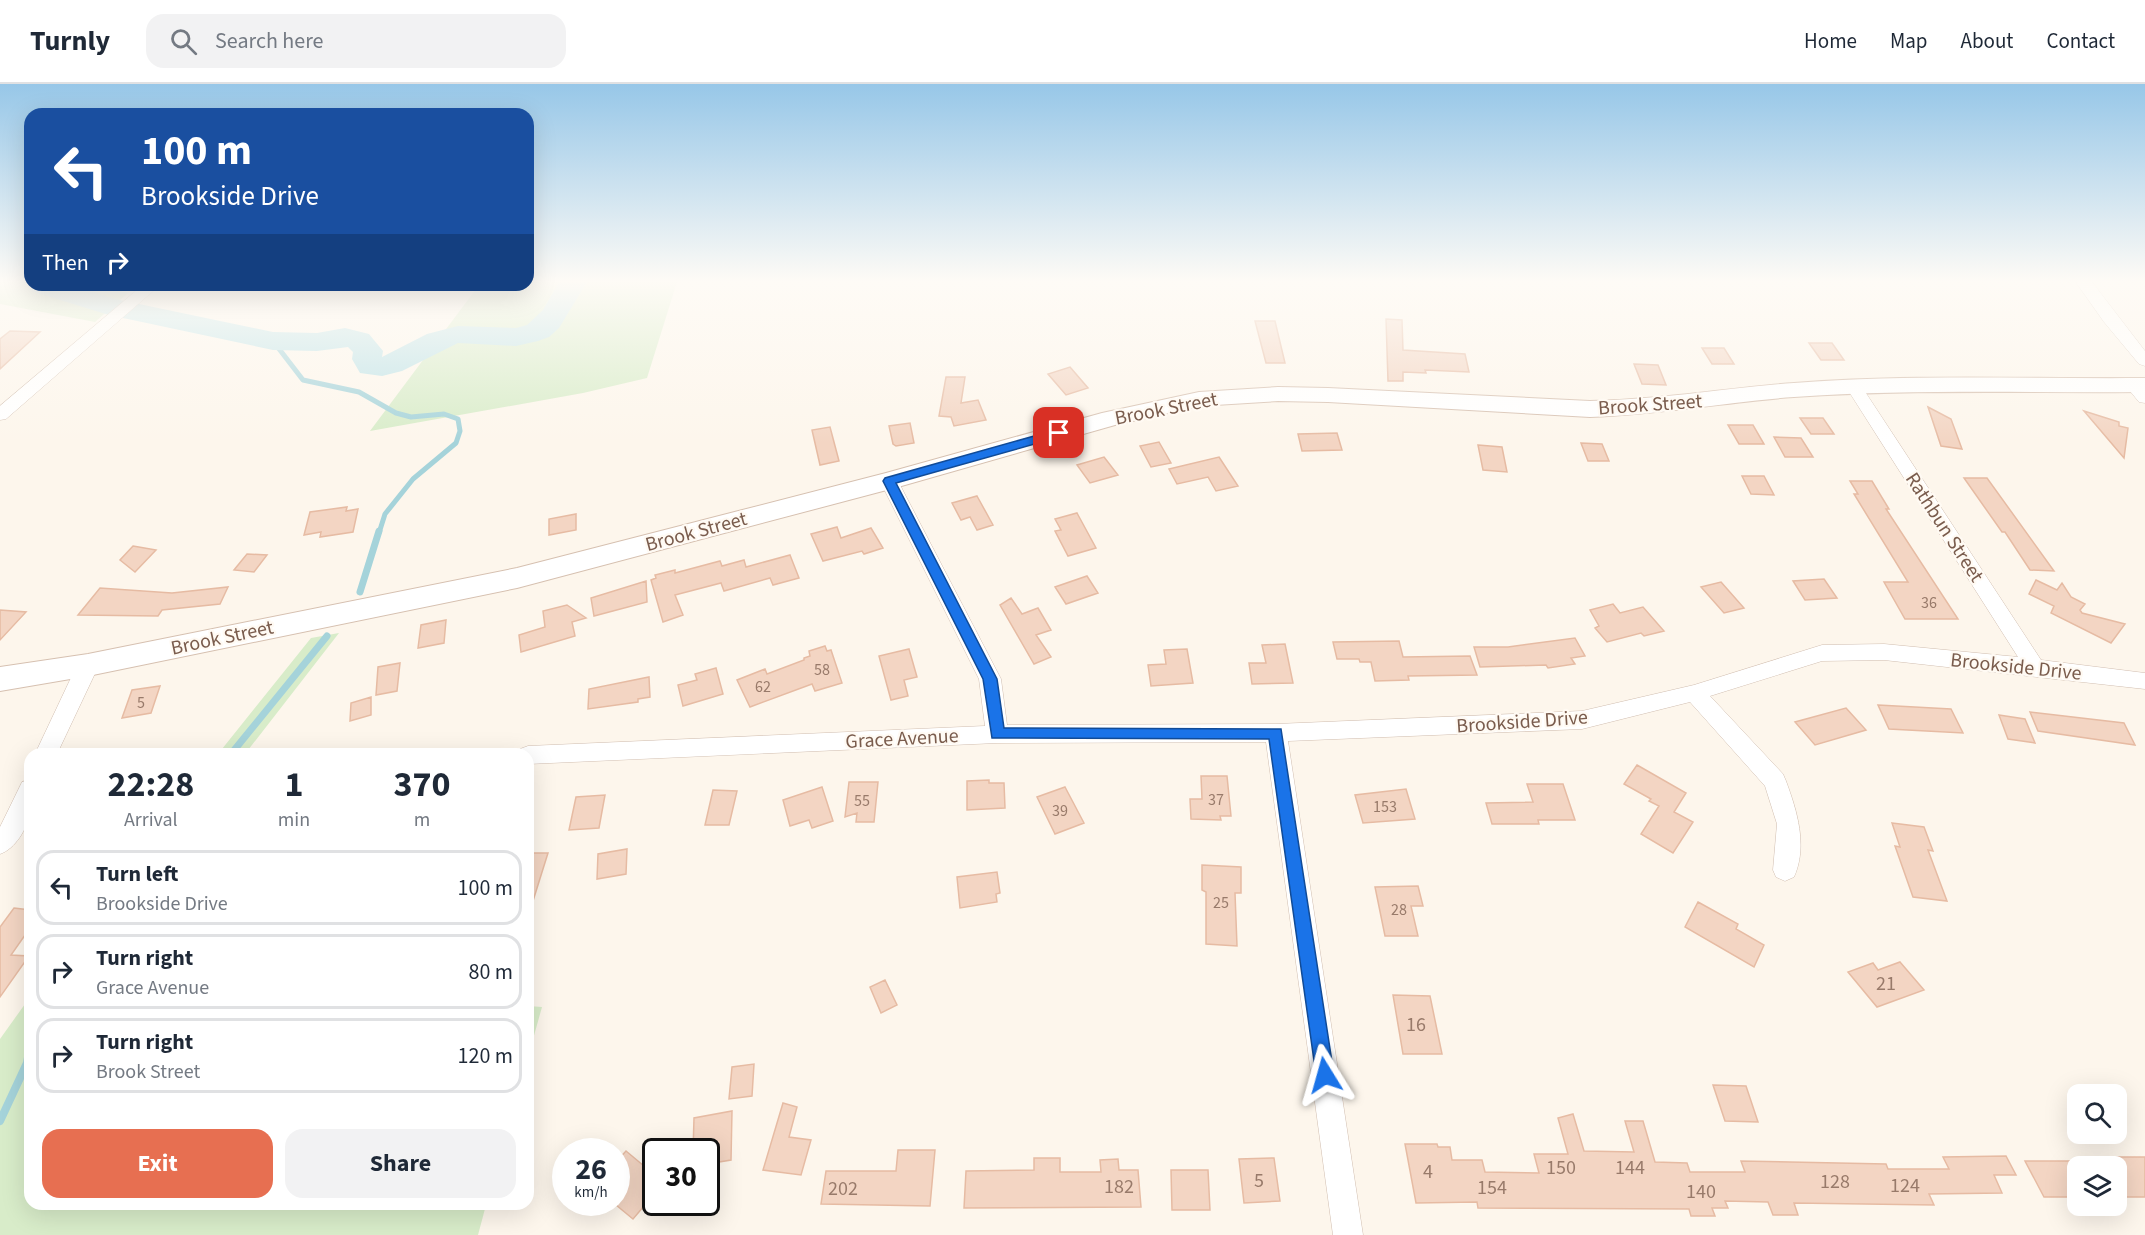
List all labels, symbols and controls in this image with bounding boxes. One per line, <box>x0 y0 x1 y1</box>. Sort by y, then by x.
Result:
search box <box>146 14 566 68</box>
text: Turnly <box>30 21 110 61</box>
icon: search <box>167 25 200 58</box>
text: Search here <box>215 25 324 57</box>
text: Home <box>1804 26 1857 56</box>
text: Map <box>1890 26 1928 56</box>
text: About <box>1961 26 2013 56</box>
text: Contact <box>2046 26 2115 56</box>
text: 100 m <box>141 121 252 181</box>
icon: left <box>42 132 120 210</box>
text: Brookside Drive <box>141 177 319 216</box>
icon: right <box>101 246 134 279</box>
text: Then <box>42 247 89 279</box>
street label: Brook Street <box>1112 385 1220 433</box>
street label: Brook Street <box>1597 387 1703 423</box>
pin <box>1033 407 1084 458</box>
icon: arrive <box>1042 416 1075 449</box>
street label: Rathbun Street <box>1898 467 1990 588</box>
street label: Brook Street <box>642 505 750 559</box>
house number: 36 <box>1921 592 1937 614</box>
street label: Brook Street <box>168 613 276 663</box>
street label: Brookside Drive <box>1949 646 2083 688</box>
house number: 58 <box>814 659 830 681</box>
house number: 62 <box>755 676 771 698</box>
house number: 5 <box>137 692 145 714</box>
street label: Brookside Drive <box>1455 703 1589 741</box>
street label: Grace Avenue <box>845 722 959 756</box>
text: 22:28 <box>107 759 194 810</box>
text: 1 <box>284 759 303 810</box>
text: 370 <box>394 759 451 810</box>
house number: 37 <box>1208 789 1224 811</box>
house number: 55 <box>854 790 870 812</box>
house number: 153 <box>1373 796 1397 818</box>
house number: 39 <box>1052 800 1068 822</box>
text: Arrival <box>124 806 178 834</box>
text: min <box>278 806 310 834</box>
text: m <box>414 806 430 834</box>
text: Turn left <box>96 858 178 890</box>
icon: left <box>45 871 78 904</box>
text: 100 m <box>458 872 513 904</box>
text: Brookside Drive <box>96 890 228 918</box>
house number: 25 <box>1213 892 1229 914</box>
house number: 28 <box>1391 899 1407 921</box>
text: Turn right <box>96 942 193 974</box>
icon: right <box>45 955 78 988</box>
text: 80 m <box>468 956 513 988</box>
house number: 21 <box>1876 970 1896 998</box>
text: Grace Avenue <box>96 974 209 1002</box>
house number: 16 <box>1406 1011 1426 1039</box>
text: Turn right <box>96 1026 193 1058</box>
icon: right <box>45 1039 78 1072</box>
text: 120 m <box>458 1040 513 1072</box>
position arrow <box>1293 1043 1357 1107</box>
text: Brook Street <box>96 1058 200 1086</box>
map controls <box>2067 1084 2127 1216</box>
button: search <box>2067 1084 2127 1144</box>
button: Exit <box>42 1129 273 1198</box>
button: Share <box>285 1129 516 1198</box>
speed limit sign: 30 <box>642 1138 720 1216</box>
text: 26 <box>575 1148 607 1191</box>
house number: 150 <box>1546 1154 1576 1182</box>
house number: 144 <box>1615 1154 1645 1182</box>
button: layers <box>2067 1156 2127 1216</box>
house number: 4 <box>1423 1158 1433 1186</box>
house number: 5 <box>1254 1167 1264 1195</box>
house number: 128 <box>1820 1168 1850 1196</box>
house number: 124 <box>1890 1172 1920 1200</box>
house number: 182 <box>1104 1173 1134 1201</box>
house number: 154 <box>1477 1174 1507 1202</box>
house number: 202 <box>828 1175 858 1203</box>
house number: 140 <box>1686 1178 1716 1206</box>
text: km/h <box>574 1182 608 1203</box>

